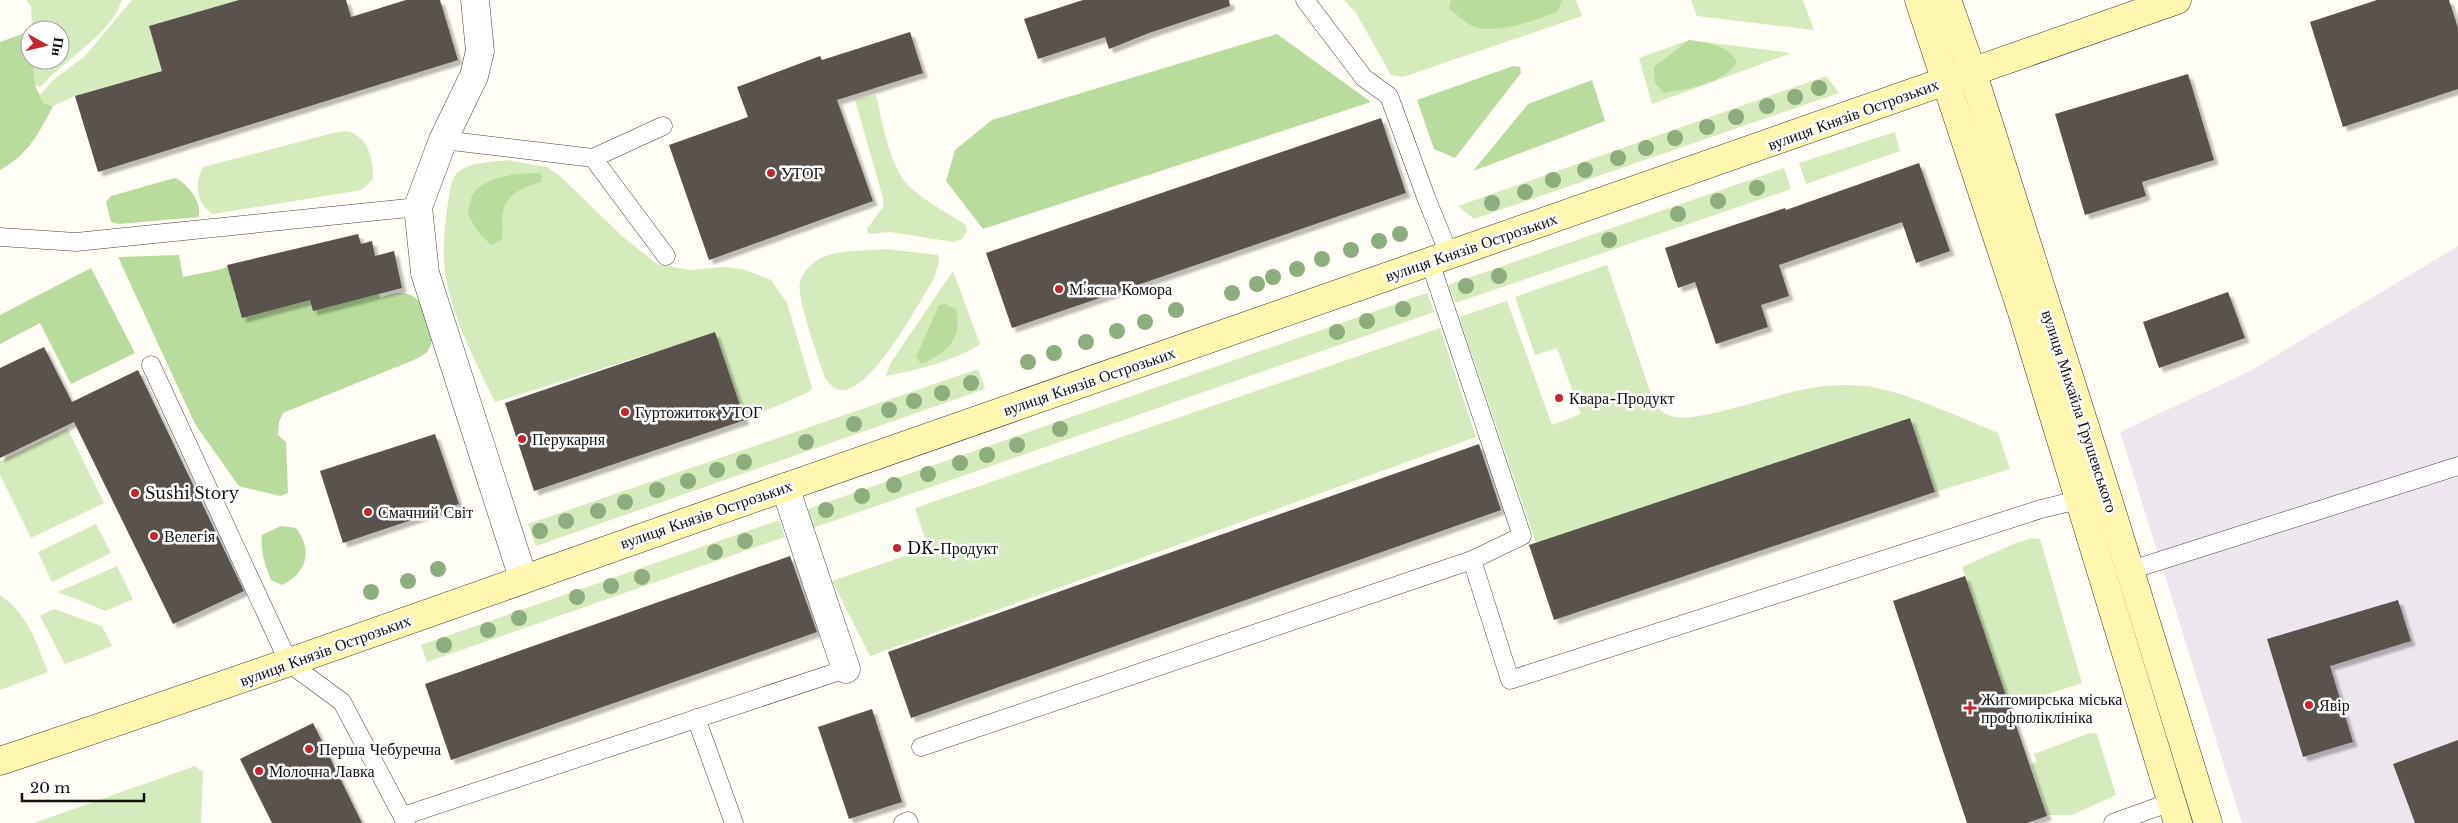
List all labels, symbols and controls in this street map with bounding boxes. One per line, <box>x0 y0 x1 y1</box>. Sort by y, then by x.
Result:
north arrow <box>20 20 70 70</box>
text: Пн <box>48 36 68 57</box>
street label: вулиця Князів Острозьких <box>1765 74 1941 154</box>
place label: УТОГ <box>781 163 823 183</box>
marker: УТОГ <box>765 167 777 179</box>
street label: вулиця Князів Острозьких <box>1382 208 1560 286</box>
place label: М'ясна Комора <box>1069 279 1172 299</box>
marker: М'ясна Комора <box>1053 283 1065 295</box>
street label: вулиця Михайла Грушевського <box>2038 307 2122 515</box>
street label: вулиця Князів Острозьких <box>1000 342 1178 420</box>
place label: Квара-Продукт <box>1569 388 1674 408</box>
marker: Квара-Продукт <box>1553 392 1565 404</box>
place label: Гуртожиток УТОГ <box>635 402 762 422</box>
marker: Гуртожиток УТОГ <box>619 406 631 418</box>
place label: Перукарня <box>532 429 606 449</box>
marker: Перукарня <box>516 433 528 445</box>
street label: вулиця Князів Острозьких <box>617 475 795 553</box>
place label: Sushi Story <box>145 483 240 503</box>
marker: Sushi Story <box>129 487 141 499</box>
place label: Смачний Світ <box>378 502 473 522</box>
marker: Смачний Світ <box>362 506 374 518</box>
place label: Велегія <box>164 526 216 546</box>
marker: Велегія <box>148 530 160 542</box>
place label: DK-Продукт <box>907 538 998 558</box>
marker: DK-Продукт <box>891 542 903 554</box>
street label: вулиця Князів Острозьких <box>237 610 413 690</box>
place label: Житомирська міська профполіклініка <box>1981 689 2122 727</box>
place label: Явір <box>2319 695 2350 715</box>
marker: Явір <box>2303 699 2315 711</box>
marker: Житомирська міська профполіклініка <box>1963 701 1977 715</box>
place label: Перша Чебуречна <box>319 739 441 759</box>
marker: Перша Чебуречна <box>303 743 315 755</box>
place label: Молочна Лавка <box>269 761 375 781</box>
marker: Молочна Лавка <box>253 765 265 777</box>
scale bar <box>22 770 145 802</box>
text: 20 m <box>30 778 70 797</box>

